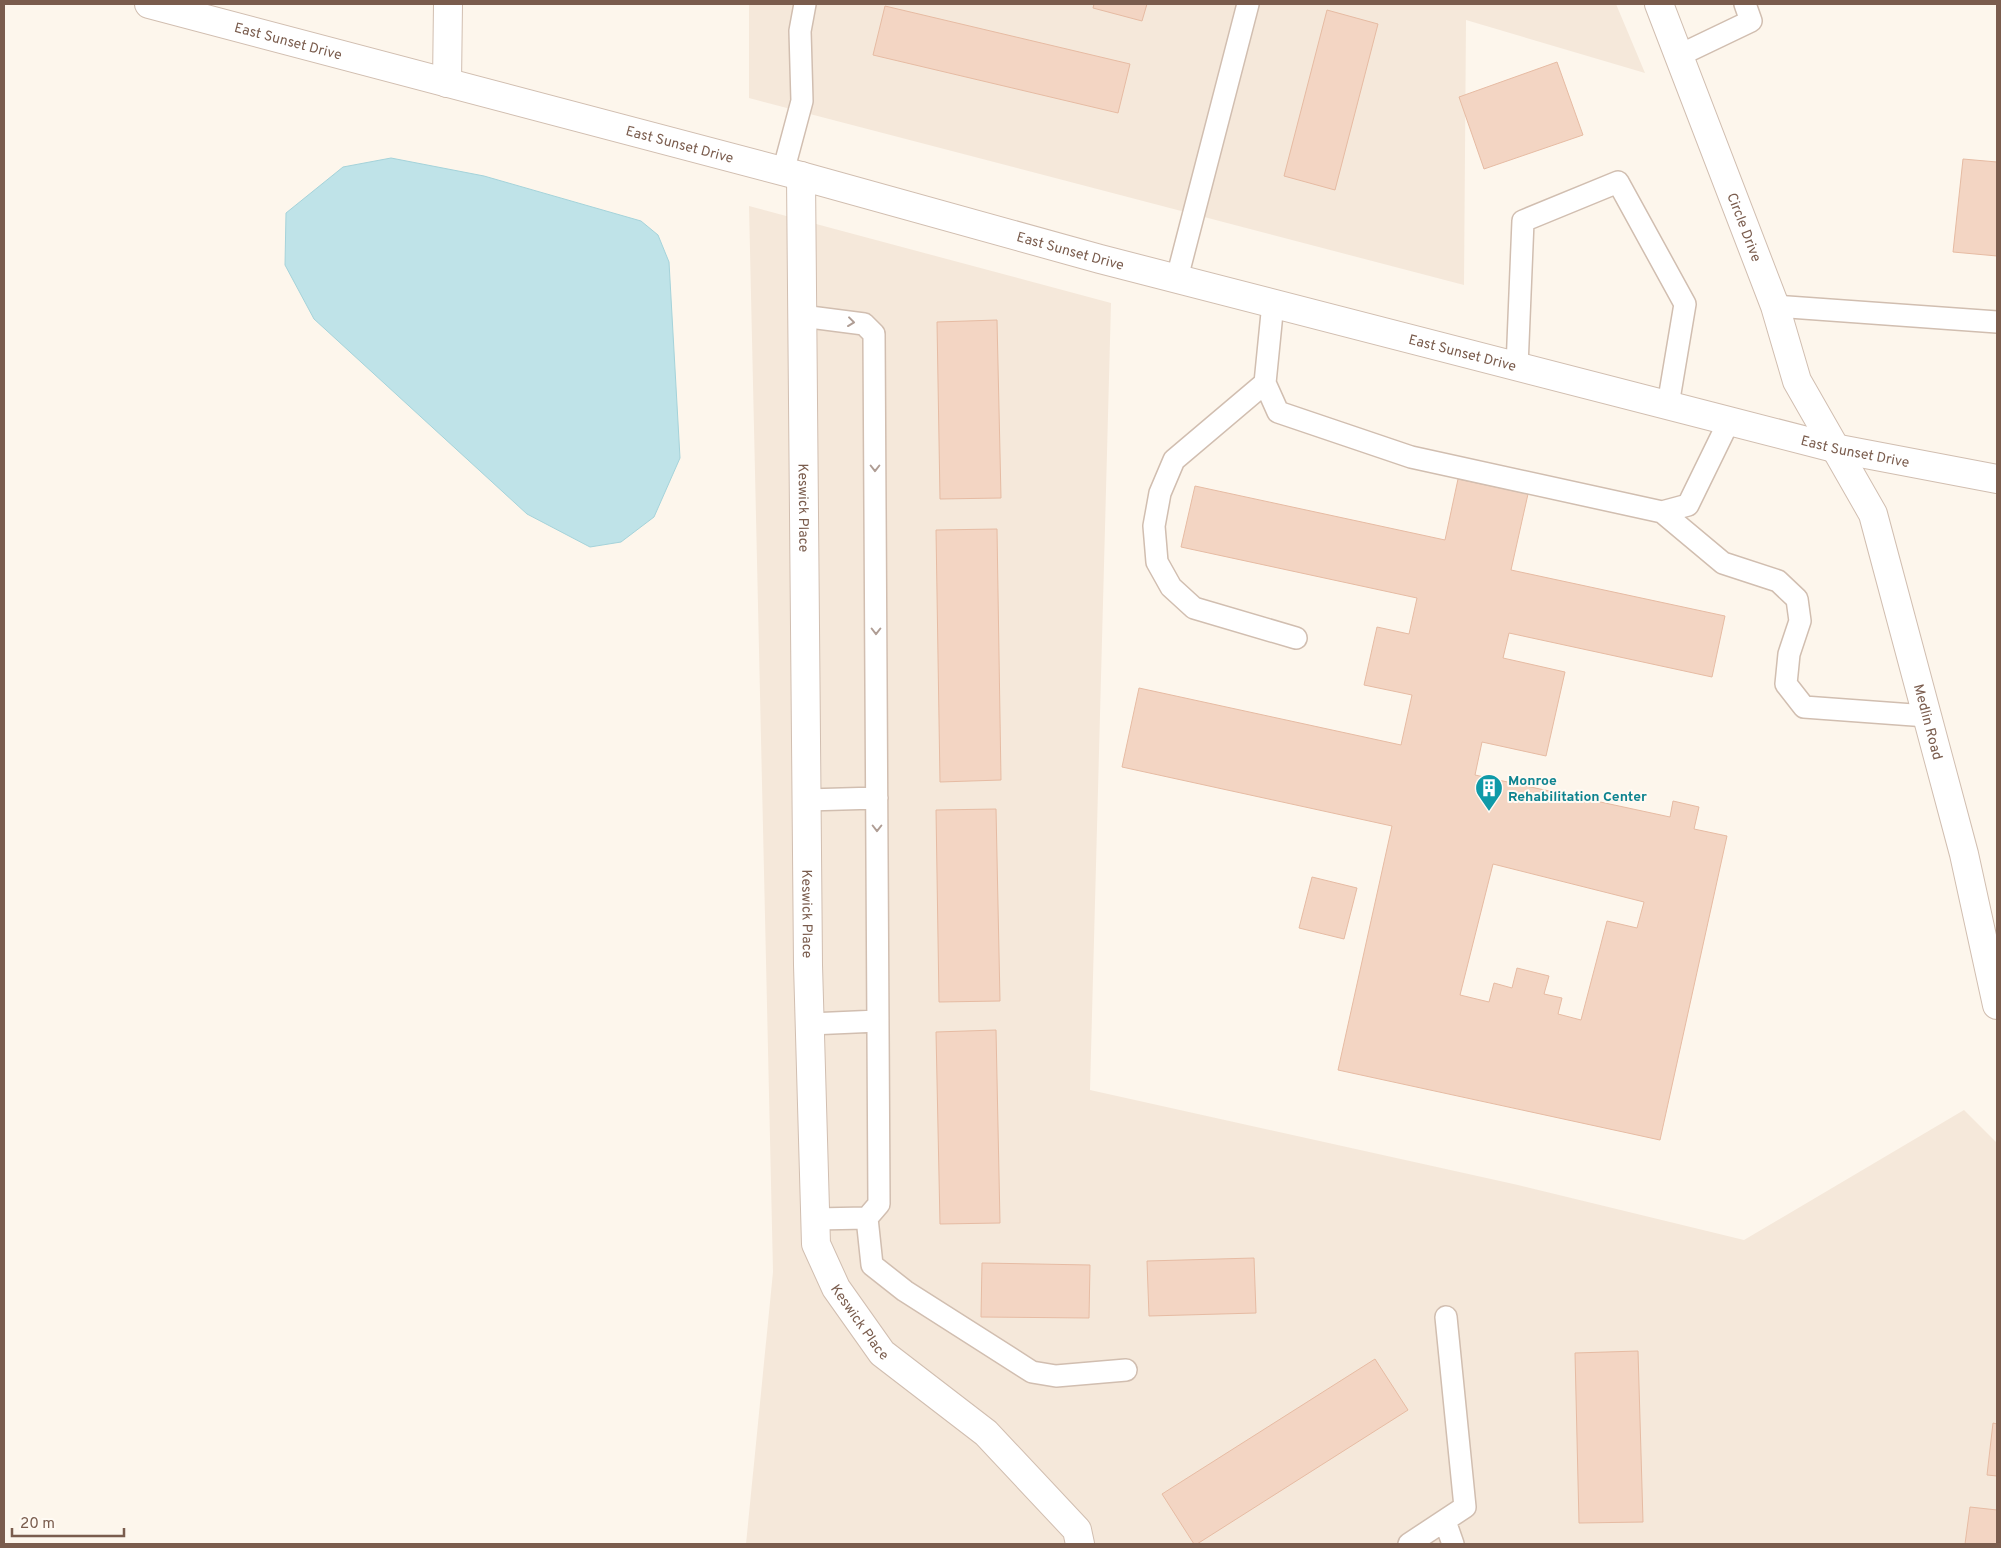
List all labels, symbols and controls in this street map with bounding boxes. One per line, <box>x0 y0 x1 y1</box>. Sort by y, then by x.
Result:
street label: East Sunset Drive <box>232 20 344 65</box>
street label: East Sunset Drive <box>624 123 735 168</box>
street label: Circle Drive <box>1722 191 1764 265</box>
street label: East Sunset Drive <box>1015 229 1126 275</box>
one-way arrow <box>847 316 855 327</box>
street label: East Sunset Drive <box>1406 332 1518 376</box>
street label: East Sunset Drive <box>1799 433 1911 472</box>
street label: Keswick Place <box>794 464 811 552</box>
one-way arrow <box>870 464 880 472</box>
one-way arrow <box>871 627 881 635</box>
street label: Medlin Road <box>1909 682 1945 762</box>
building icon: Monroe Rehabilitation Center <box>1474 773 1504 812</box>
place label: Monroe Rehabilitation Center <box>1508 773 1647 806</box>
one-way arrow <box>872 824 882 832</box>
street label: Keswick Place <box>797 870 815 958</box>
street label: Keswick Place <box>826 1282 891 1365</box>
scale bar <box>12 1506 125 1538</box>
text: 20 m <box>20 1515 55 1534</box>

